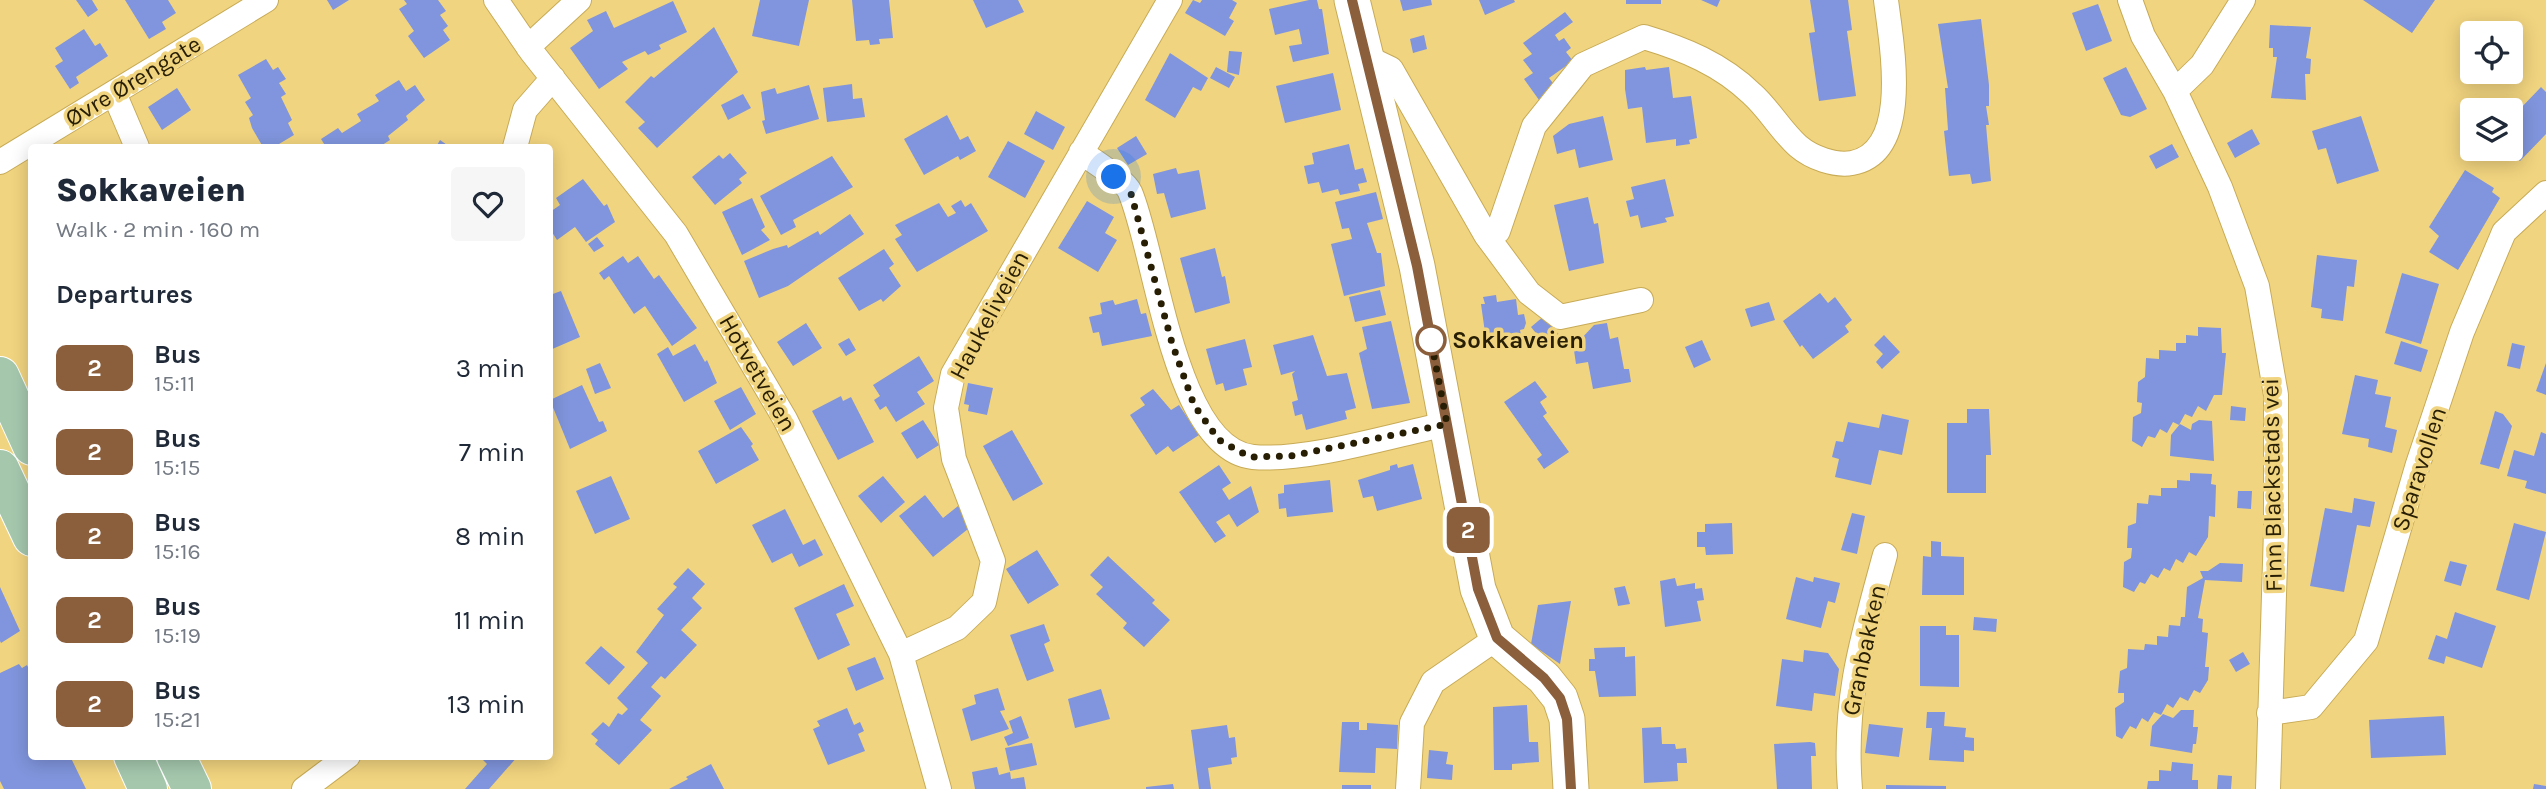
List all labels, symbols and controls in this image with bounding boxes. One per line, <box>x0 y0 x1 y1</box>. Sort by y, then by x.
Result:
map controls <box>2460 21 2523 161</box>
button: locate <box>2460 21 2523 84</box>
street label: Øvre Ørengate <box>60 30 206 132</box>
button: layers <box>2460 98 2523 161</box>
your location <box>1096 159 1131 194</box>
button: heart <box>451 167 525 241</box>
text: Sokkaveien <box>56 171 246 209</box>
text: Walk · 2 min · 160 m <box>56 216 260 243</box>
street label: Haukeliveien <box>943 246 1035 384</box>
text: Departures <box>56 279 193 310</box>
street label: Hotvetveien <box>713 310 803 436</box>
marker: Sokkaveien <box>1416 325 1446 355</box>
place label: Sokkaveien <box>1452 326 1584 354</box>
text: Bus <box>154 339 201 370</box>
text: 3 min <box>456 353 525 384</box>
text: 2 <box>87 354 102 382</box>
text: 15:11 <box>154 370 195 397</box>
street label: Finn Blackstads vei <box>2256 378 2288 592</box>
street label: Sparavollen <box>2386 403 2452 535</box>
text: Bus <box>154 423 201 454</box>
text: 7 min <box>459 437 525 468</box>
text: 2 <box>87 438 102 466</box>
text: 15:15 <box>154 454 200 481</box>
text: Bus <box>154 507 201 538</box>
line badge: 2 <box>1445 507 1491 553</box>
text: 2 <box>1461 516 1475 544</box>
text: 8 min <box>455 521 525 552</box>
text: 2 <box>87 522 102 550</box>
text: 15:16 <box>154 538 201 565</box>
street label: Granbakken <box>1836 582 1892 718</box>
text: Bus <box>154 591 201 622</box>
text: 11 min <box>454 605 525 636</box>
text: 2 <box>87 606 102 634</box>
text: 15:19 <box>154 622 201 649</box>
text: Bus <box>154 675 201 706</box>
text: 13 min <box>447 689 525 720</box>
text: 2 <box>87 690 102 718</box>
text: 15:21 <box>154 706 201 733</box>

